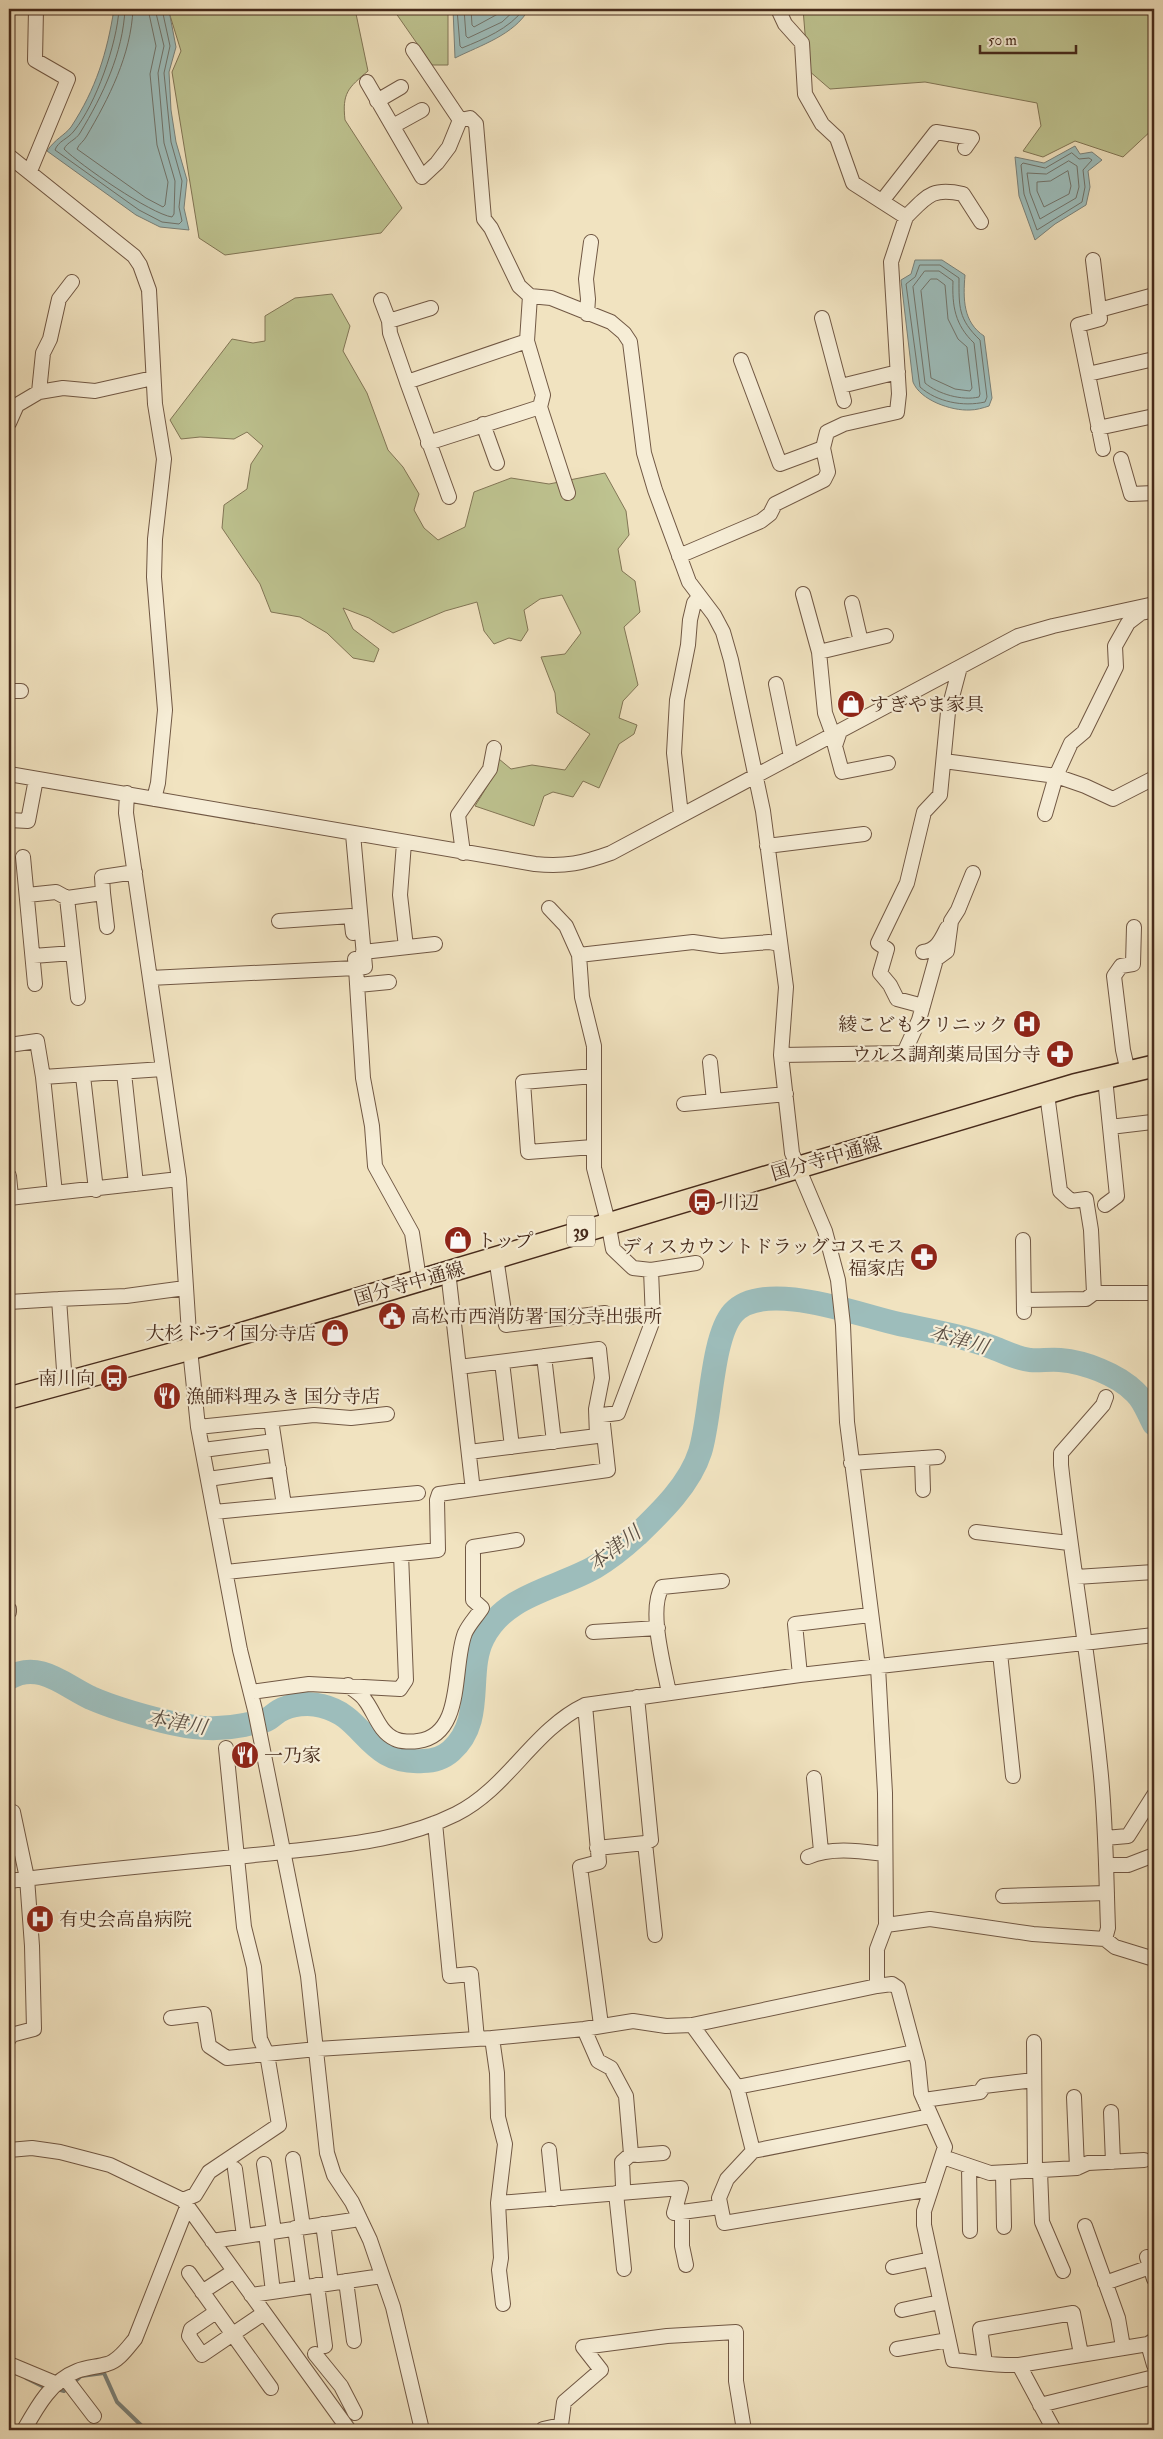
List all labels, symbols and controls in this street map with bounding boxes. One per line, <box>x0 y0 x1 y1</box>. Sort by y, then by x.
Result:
scale bar <box>980 22 1077 54</box>
text: 50 m <box>988 31 1017 50</box>
shop icon: すぎやま家具 <box>836 689 866 719</box>
place label: すぎやま家具 <box>870 693 984 717</box>
hospital icon: 綾こどもクリニック <box>1012 1009 1042 1039</box>
place label: 綾こどもクリニック <box>838 1013 1008 1037</box>
pharmacy icon: ウルス調剤薬局国分寺 <box>1045 1039 1075 1069</box>
place label: ウルス調剤薬局国分寺 <box>852 1043 1041 1067</box>
street label: 国分寺中通線 <box>768 1132 884 1186</box>
bus stop icon: 川辺 <box>687 1187 717 1217</box>
place label: 川辺 <box>721 1191 759 1215</box>
road number: 39 <box>567 1216 595 1246</box>
shop icon: トップ <box>443 1225 473 1255</box>
place label: トップ <box>477 1229 533 1253</box>
place label: ディスカウントドラッグコスモス 福家店 <box>622 1235 905 1281</box>
pharmacy icon: ディスカウントドラッグコスモス 福家店 <box>909 1242 939 1272</box>
street label: 国分寺中通線 <box>351 1257 467 1311</box>
public building icon: 高松市西消防署 国分寺出張所 <box>377 1301 407 1331</box>
place label: 高松市西消防署 国分寺出張所 <box>411 1305 662 1329</box>
shop icon: 大杉ドライ国分寺店 <box>320 1318 350 1348</box>
water label: 本津川 <box>927 1319 993 1360</box>
place label: 大杉ドライ国分寺店 <box>146 1322 316 1346</box>
bus stop icon: 南川向 <box>99 1363 129 1393</box>
place label: 南川向 <box>38 1367 95 1391</box>
restaurant icon: 漁師料理みき 国分寺店 <box>152 1381 182 1411</box>
place label: 漁師料理みき 国分寺店 <box>186 1385 380 1409</box>
water label: 本津川 <box>583 1519 647 1576</box>
water label: 本津川 <box>145 1705 211 1740</box>
restaurant icon: 一乃家 <box>230 1740 260 1770</box>
place label: 一乃家 <box>264 1744 321 1768</box>
hospital icon: 有史会高畠病院 <box>25 1904 55 1934</box>
place label: 有史会高畠病院 <box>59 1908 192 1932</box>

